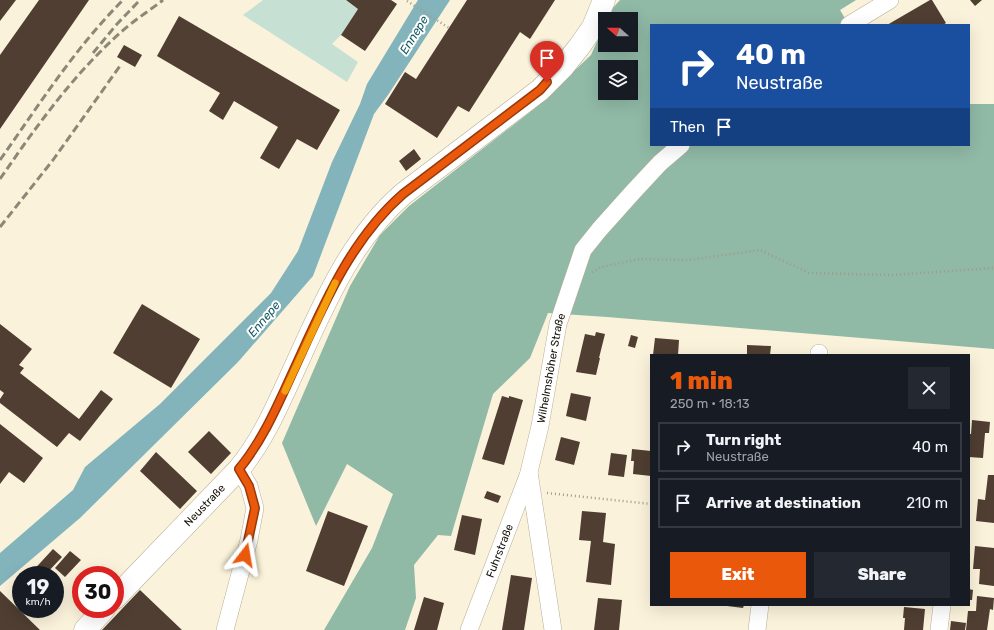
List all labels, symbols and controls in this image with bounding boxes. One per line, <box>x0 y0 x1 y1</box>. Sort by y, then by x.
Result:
north arrow <box>598 12 638 52</box>
map controls <box>598 12 638 100</box>
water label: Ennepe <box>397 13 431 57</box>
text: 40 m <box>736 38 806 71</box>
icon: right <box>670 40 722 92</box>
pin <box>530 41 564 82</box>
icon: arrive <box>536 47 558 69</box>
button: layers <box>598 60 638 100</box>
text: Neustraße <box>736 72 823 94</box>
icon: arrive <box>713 116 735 138</box>
text: Then <box>670 118 705 136</box>
water label: Ennepe <box>245 298 283 340</box>
street label: Wilhelmshöher Straße <box>535 312 568 424</box>
text: 1 min <box>670 367 733 395</box>
button: close <box>908 367 950 409</box>
text: 250 m · 18:13 <box>670 396 750 411</box>
text: Turn right <box>706 431 781 449</box>
icon: right <box>672 436 694 458</box>
text: 40 m <box>912 438 948 456</box>
text: Neustraße <box>706 449 769 464</box>
street label: Neustraße <box>182 482 228 529</box>
icon: arrive <box>672 492 694 514</box>
text: Arrive at destination <box>706 494 861 512</box>
text: 210 m <box>906 494 948 512</box>
street label: Fuhrstraße <box>484 522 516 580</box>
position arrow <box>224 534 266 576</box>
button: Exit <box>670 552 806 598</box>
button: Share <box>814 552 950 598</box>
speed limit sign: 30 <box>72 566 124 618</box>
text: 19 <box>27 575 49 599</box>
text: km/h <box>26 596 50 608</box>

